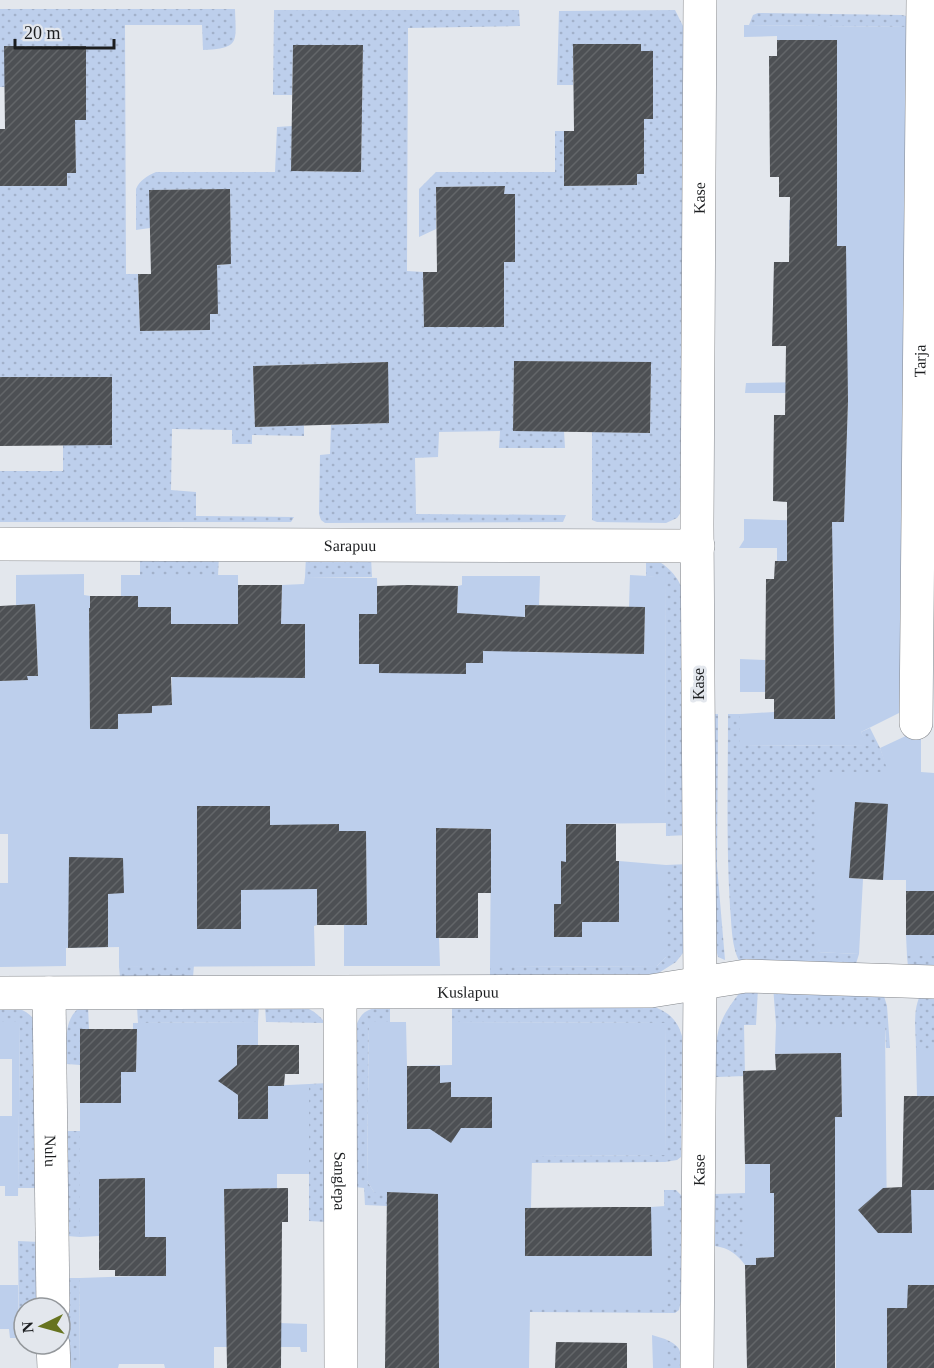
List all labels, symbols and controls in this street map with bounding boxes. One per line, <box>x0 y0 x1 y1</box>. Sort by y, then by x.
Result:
scale bar <box>15 12 114 50</box>
text: 20 m <box>24 23 61 43</box>
street label: Kase <box>691 182 708 214</box>
street label: Tarja <box>911 345 930 377</box>
street label: Sarapuu <box>324 537 376 555</box>
street label: Kase <box>690 668 707 700</box>
street label: Kuslapuu <box>437 983 499 1002</box>
street label: Nulu <box>42 1135 59 1167</box>
street label: Sanglepa <box>330 1152 349 1210</box>
street label: Kase <box>690 1154 708 1186</box>
north arrow <box>12 1296 72 1356</box>
text: N <box>19 1320 37 1334</box>

